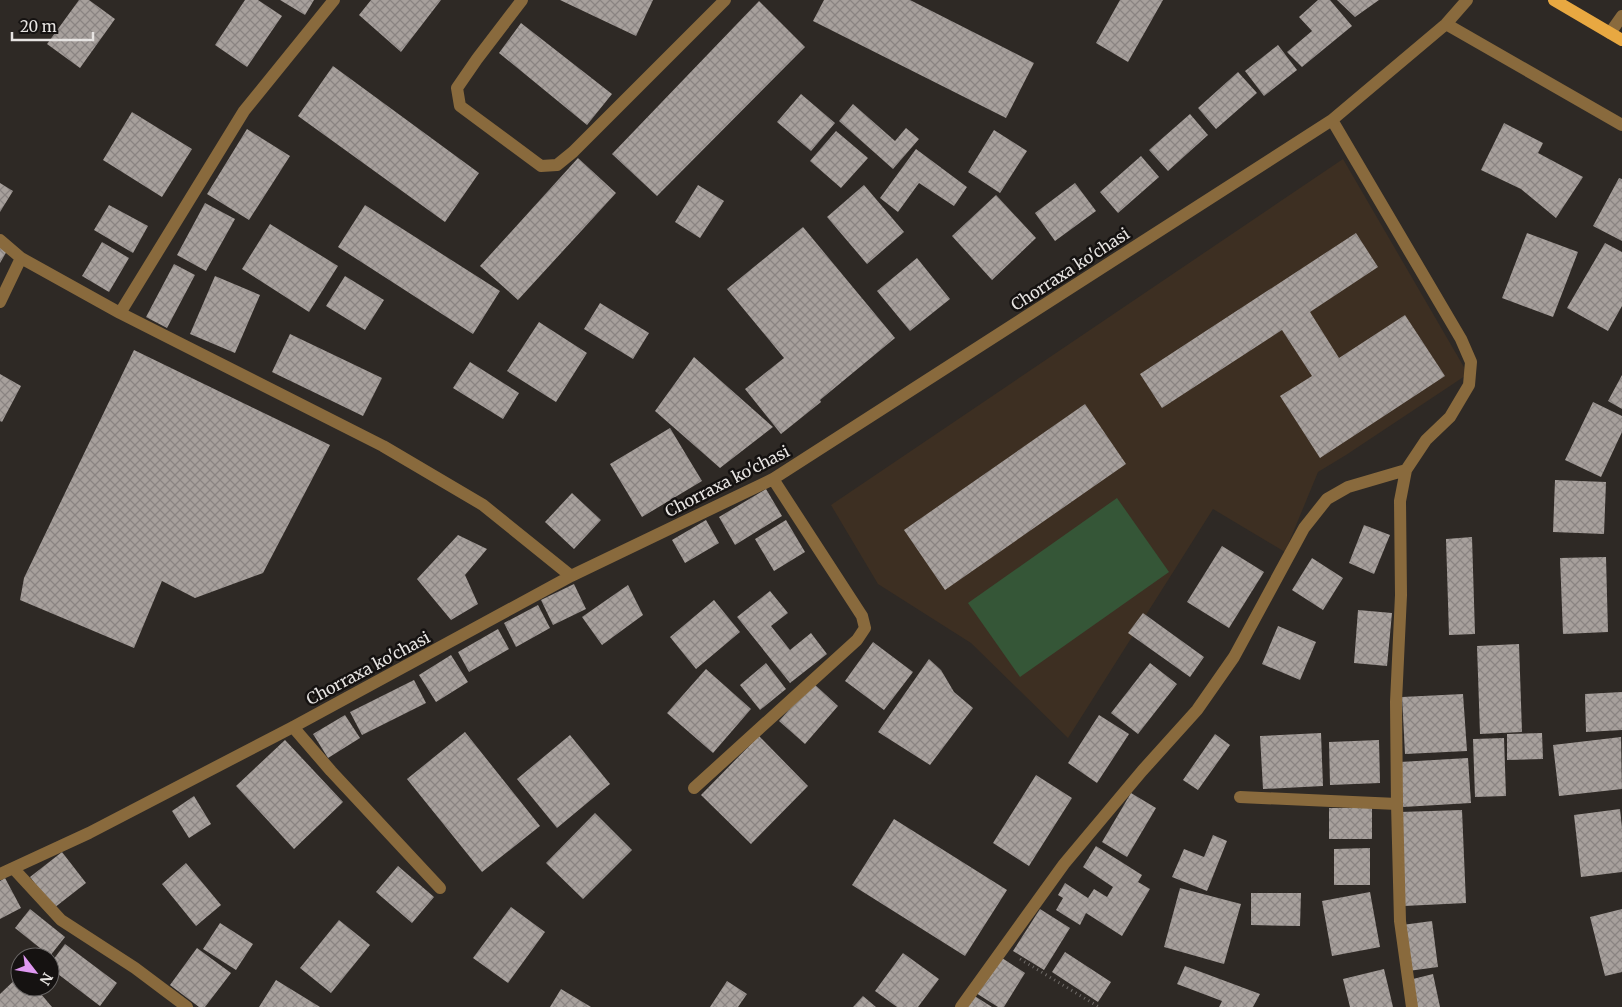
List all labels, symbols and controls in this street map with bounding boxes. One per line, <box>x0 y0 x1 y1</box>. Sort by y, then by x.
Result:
scale bar <box>12 10 94 42</box>
text: 20 m <box>20 17 57 36</box>
street label: Chorraxa ko'chasi <box>1007 223 1133 315</box>
street label: Chorraxa ko'chasi <box>661 441 793 521</box>
street label: Chorraxa ko'chasi <box>303 627 433 709</box>
north arrow <box>10 947 60 997</box>
text: N <box>36 969 57 988</box>

